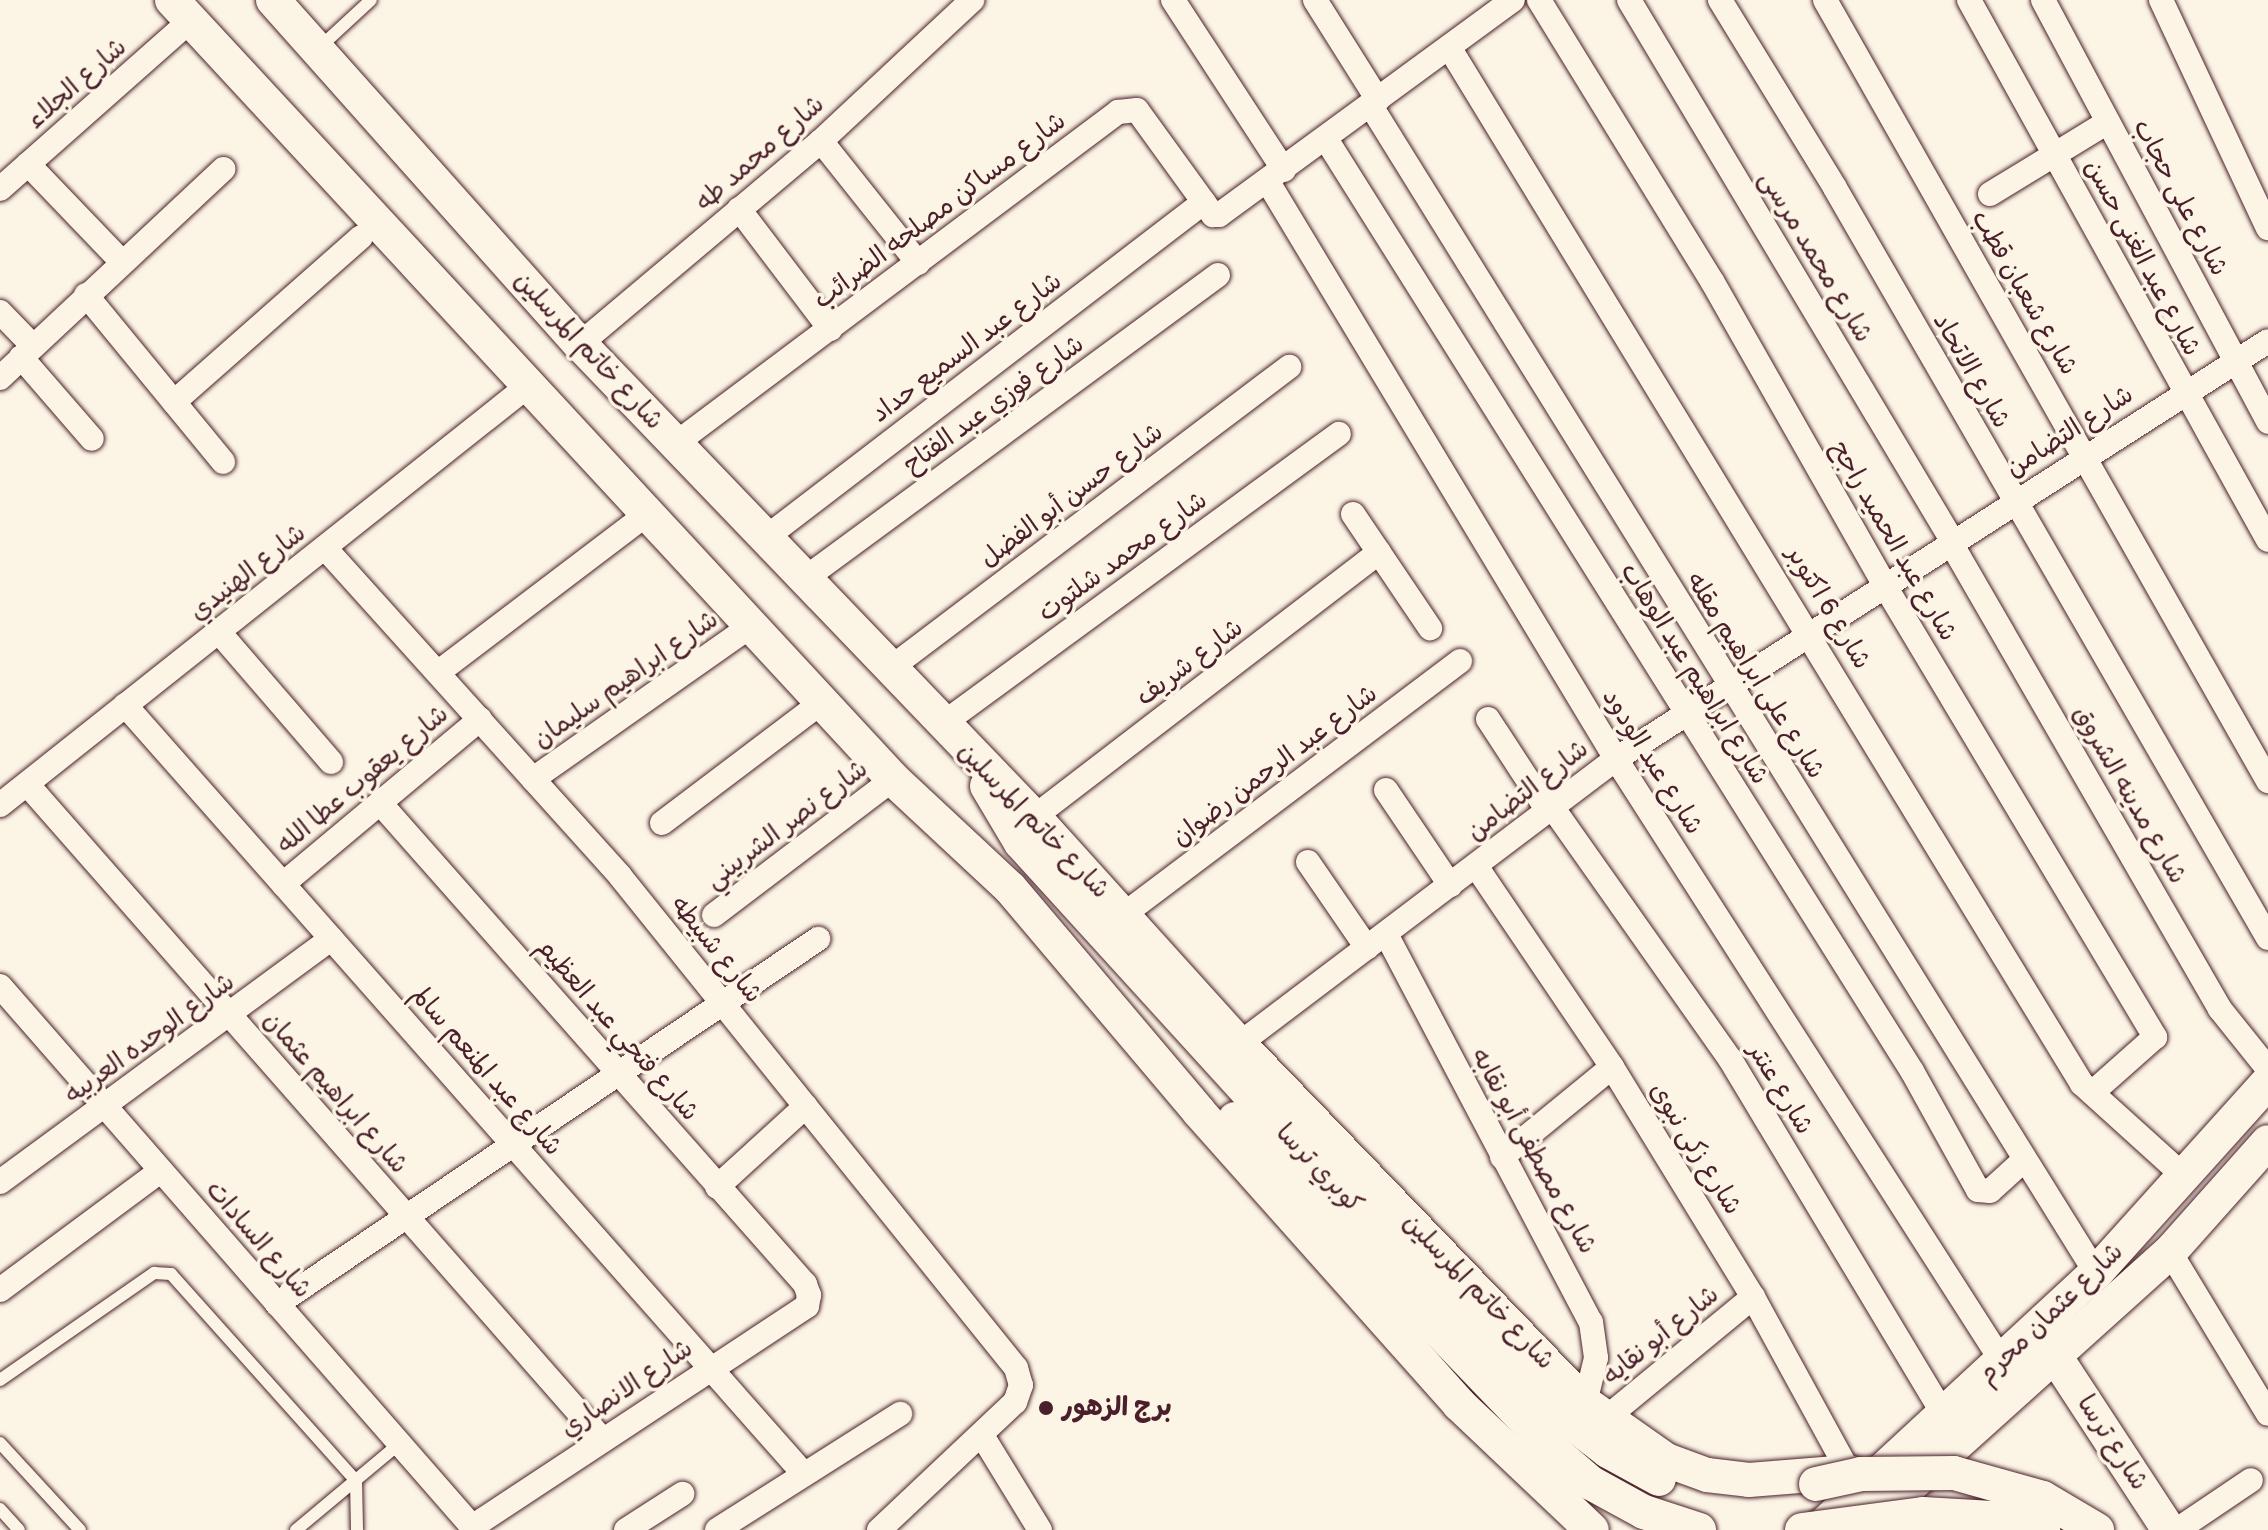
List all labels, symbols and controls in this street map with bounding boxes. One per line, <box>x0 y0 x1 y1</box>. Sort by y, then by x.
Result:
street label: شارع الجلاء <box>21 32 133 136</box>
street label: شارع محمد طه <box>689 89 831 219</box>
street label: شارع مساكن مصلحه الضرائب <box>808 106 1072 316</box>
street label: شارع على حجاب <box>2126 114 2234 282</box>
street label: شارع عبد الغنى حسن <box>2077 154 2207 362</box>
street label: شارع محمد مرسى <box>1752 166 1878 348</box>
street label: شارع شعبان قطب <box>1964 205 2084 381</box>
street label: شارع خاتم المرسلين <box>507 265 669 437</box>
street label: شارع عبد السميع حداد <box>865 266 1069 430</box>
street label: شارع الاتحاد <box>1925 308 2017 434</box>
street label: شارع فوزي عبد الفتاح <box>897 329 1091 481</box>
street label: شارع التضامن <box>2000 379 2140 485</box>
street label: شارع حسن أبو الفضل <box>974 417 1170 575</box>
street label: شارع عبد الحميد راجح <box>1823 435 1963 647</box>
street label: شارع محمد شلتوت <box>1032 485 1214 629</box>
street label: شارع الهنيدي <box>184 518 312 628</box>
street label: شارع 6 اكتوبر <box>1779 541 1877 675</box>
street label: شارع ابراهيم عبد الوهاب <box>1613 557 1775 791</box>
street label: شارع على ابراهيم مقله <box>1679 567 1831 785</box>
street label: شارع ابراهيم سليمان <box>527 604 725 756</box>
street label: شارع شريف <box>1130 613 1250 713</box>
street label: شارع عبد الرحمن رضوان <box>1166 679 1384 853</box>
street label: شارع عبد الودود <box>1595 683 1709 841</box>
street label: شارع يعقوب عطا الله <box>271 699 455 861</box>
street label: شارع مدينه الشروق <box>2065 700 2193 890</box>
street label: شارع التضامن <box>1461 734 1595 848</box>
street label: شارع خاتم المرسلين <box>951 736 1115 906</box>
street label: شارع نصر الشربيني <box>700 754 874 896</box>
street label: شارع شبيطه <box>663 890 769 1010</box>
street label: شارع فتحي عبد العظيم <box>529 932 705 1128</box>
street label: شارع الوحده العربيه <box>59 967 241 1111</box>
street label: شارع عبد المنعم سالم <box>404 980 568 1162</box>
street label: شارع ابراهيم عثمان <box>256 1005 414 1181</box>
street label: شارع عنتر <box>1741 1038 1819 1140</box>
street label: شارع مصطفى أبو نقابه <box>1463 1042 1603 1260</box>
street label: شارع زكى نبوى <box>1642 1077 1748 1221</box>
street label: كوبري ترسا <box>1269 1118 1369 1220</box>
street label: شارع السادات <box>198 1175 318 1305</box>
street label: شارع خاتم المرسلين <box>1396 1207 1560 1377</box>
street label: شارع عثمان محرم <box>1972 1237 2130 1391</box>
street label: شارع أبو نقايه <box>1596 1279 1726 1393</box>
street label: شارع الانصاري <box>555 1333 699 1445</box>
street label: شارع ترسا <box>2070 1389 2154 1497</box>
place label: برج الزهور <box>1062 1392 1172 1424</box>
marker: برج الزهور <box>1037 1399 1055 1417</box>

